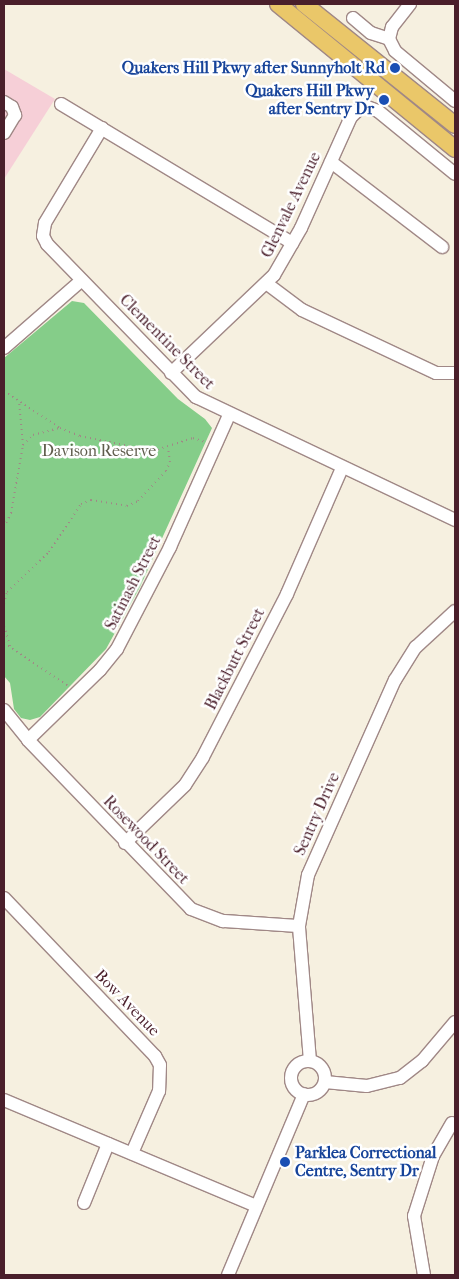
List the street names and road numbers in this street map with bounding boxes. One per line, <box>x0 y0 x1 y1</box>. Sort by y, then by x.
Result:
street label: Glenvale Avenue <box>257 149 325 261</box>
street label: Clementine Street <box>115 290 219 394</box>
street label: Satinash Street <box>101 533 165 633</box>
street label: Blackbutt Street <box>201 605 269 713</box>
street label: Sentry Drive <box>290 769 344 859</box>
street label: Rosewood Street <box>99 792 193 888</box>
street label: Bow Avenue <box>91 966 163 1040</box>

